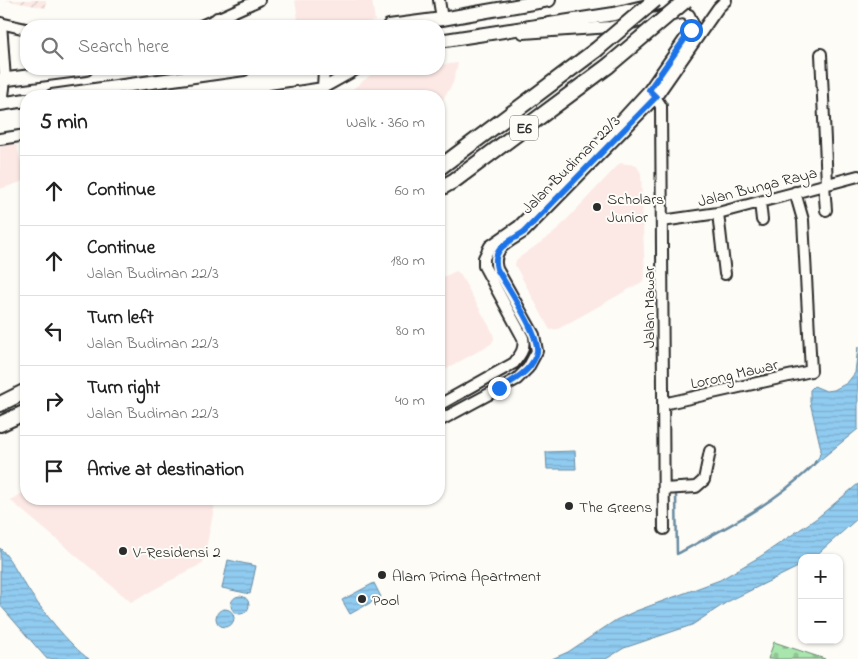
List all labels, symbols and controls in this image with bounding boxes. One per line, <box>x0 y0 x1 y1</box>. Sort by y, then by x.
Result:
route start <box>680 19 703 42</box>
search box <box>20 20 445 75</box>
icon: search <box>38 34 66 62</box>
text: Search here <box>78 34 169 61</box>
text: 5 min <box>40 108 88 138</box>
street label: Jalan Budiman 22/3 <box>516 110 627 221</box>
text: Walk · 360 m <box>346 111 425 135</box>
road number: E6 <box>510 116 538 140</box>
street label: Jalan Bunga Raya <box>695 162 820 214</box>
icon: ahead <box>40 177 68 205</box>
text: Continue <box>87 177 155 204</box>
text: 60 m <box>395 179 425 203</box>
place label: Scholars Junior <box>607 188 664 230</box>
marker: Scholars Junior <box>591 201 603 213</box>
text: Continue <box>87 235 155 262</box>
icon: ahead <box>40 247 68 275</box>
text: 180 m <box>391 249 425 273</box>
text: Jalan Budiman 22/3 <box>87 262 219 286</box>
street label: Jalan Mawar <box>638 266 662 348</box>
text: Turn left <box>87 305 154 332</box>
icon: left <box>40 317 68 345</box>
text: 80 m <box>396 319 425 343</box>
text: Jalan Budiman 22/3 <box>87 332 219 356</box>
street label: Lorong Mawar <box>688 353 781 397</box>
text: Turn right <box>87 375 160 402</box>
route end <box>488 377 511 400</box>
icon: right <box>40 387 68 415</box>
text: 40 m <box>395 389 425 413</box>
text: Jalan Budiman 22/3 <box>87 402 219 426</box>
icon: arrive <box>40 457 68 485</box>
text: Arrive at destination <box>87 457 244 484</box>
place label: The Greens <box>579 496 652 520</box>
marker: The Greens <box>563 500 575 512</box>
place label: V-Residensi 2 <box>132 541 221 565</box>
marker: V-Residensi 2 <box>117 545 129 557</box>
map controls <box>798 554 843 644</box>
button: + <box>798 554 843 599</box>
place label: Alam Prima Apartment <box>392 565 542 589</box>
marker: Alam Prima Apartment <box>376 569 388 581</box>
place label: Pool <box>372 589 399 613</box>
marker: Pool <box>356 593 368 605</box>
button: − <box>798 599 843 644</box>

